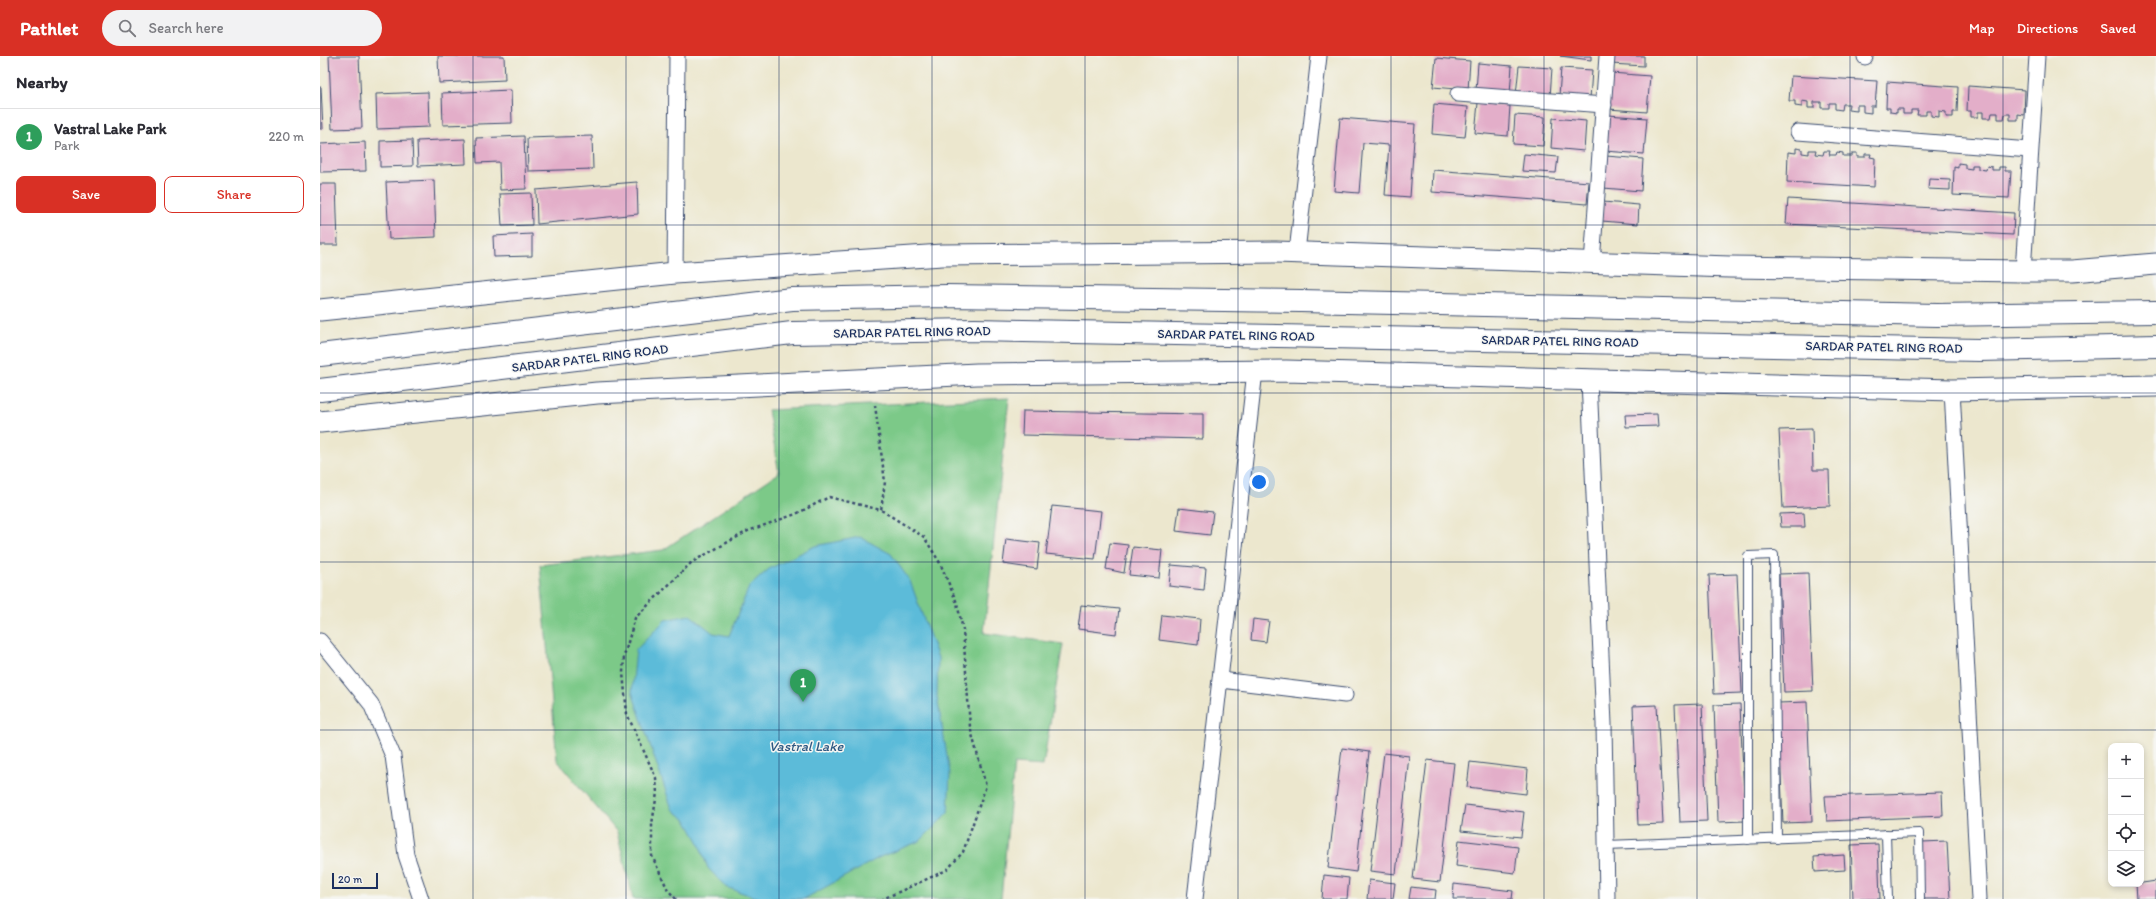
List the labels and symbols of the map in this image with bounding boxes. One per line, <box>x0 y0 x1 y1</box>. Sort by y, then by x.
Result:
street label: SARDAR PATEL RING ROAD <box>833 323 991 341</box>
street label: SARDAR PATEL RING ROAD <box>1157 326 1315 344</box>
street label: SARDAR PATEL RING ROAD <box>1481 332 1639 350</box>
street label: SARDAR PATEL RING ROAD <box>1805 338 1963 356</box>
street label: SARDAR PATEL RING ROAD <box>511 341 669 375</box>
your location <box>1249 472 1269 492</box>
pin: 1 <box>790 669 816 702</box>
water label: Vastral Lake <box>769 738 844 755</box>
scale bar <box>332 871 378 890</box>

